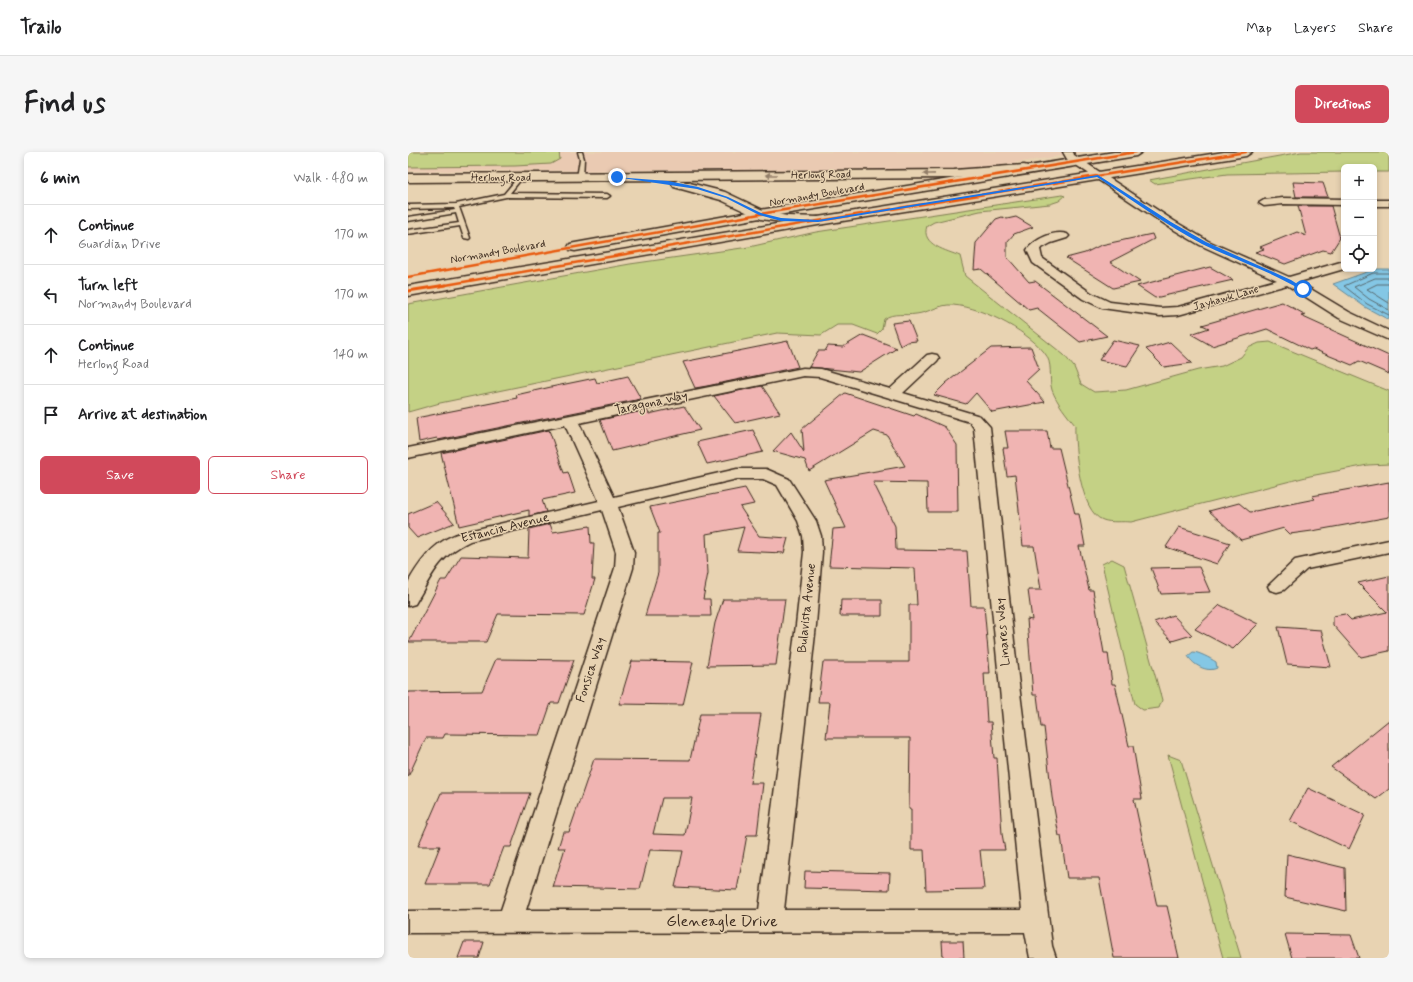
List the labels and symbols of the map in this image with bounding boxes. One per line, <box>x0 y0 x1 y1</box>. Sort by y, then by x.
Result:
street label: Herlong Road <box>791 167 851 185</box>
route end <box>608 168 626 186</box>
street label: Herlong Road <box>471 171 531 187</box>
one-way arrow <box>922 171 935 177</box>
one-way arrow <box>764 172 777 178</box>
street label: Normandy Boulevard <box>768 180 866 210</box>
street label: Normandy Boulevard <box>449 237 547 267</box>
route start <box>1294 280 1312 298</box>
street label: Jayhawk Lane <box>1192 282 1260 314</box>
street label: Taragona Way <box>613 387 689 420</box>
street label: Estancia Avenue <box>459 509 551 547</box>
street label: Bulavista Avenue <box>794 562 820 654</box>
street label: Linares Way <box>992 597 1014 667</box>
street label: Fonsica Way <box>572 635 610 705</box>
street label: Gleneagle Drive <box>666 911 778 932</box>

